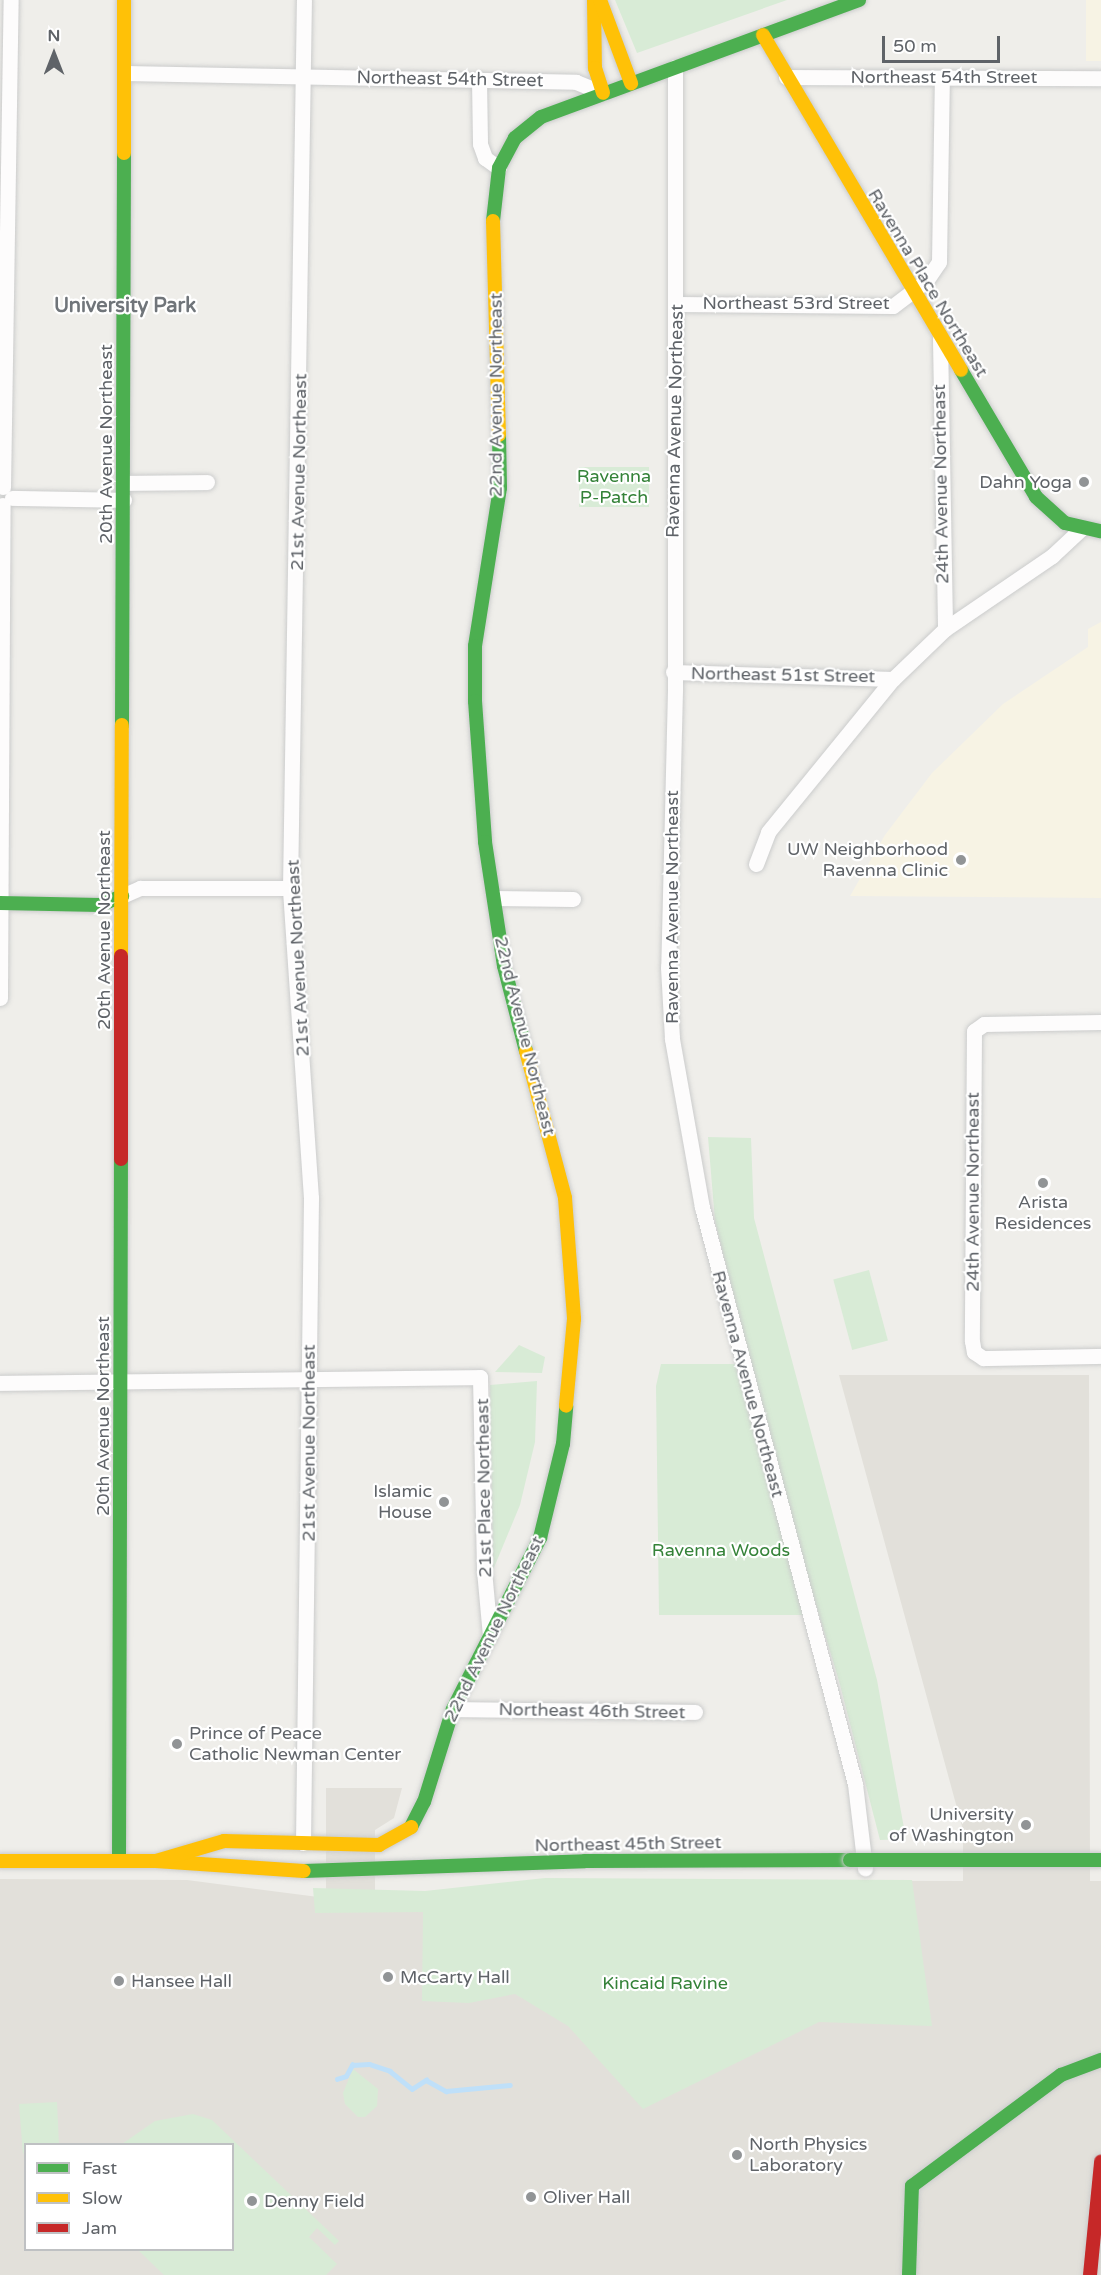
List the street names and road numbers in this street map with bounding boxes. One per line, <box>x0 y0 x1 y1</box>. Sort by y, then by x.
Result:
street label: Northeast 54th Street <box>851 66 1037 88</box>
street label: Northeast 54th Street <box>356 67 544 91</box>
street label: Ravenna Place Northeast <box>863 185 993 381</box>
street label: Northeast 53rd Street <box>702 292 890 314</box>
street label: 22nd Avenue Northeast <box>485 293 507 497</box>
street label: Ravenna Avenue Northeast <box>662 304 688 538</box>
street label: 20th Avenue Northeast <box>95 344 117 544</box>
street label: 21st Avenue Northeast <box>286 373 312 571</box>
street label: 24th Avenue Northeast <box>928 384 954 584</box>
street label: Northeast 51st Street <box>691 663 875 687</box>
street label: Ravenna Avenue Northeast <box>661 790 683 1024</box>
street label: 20th Avenue Northeast <box>93 830 115 1030</box>
street label: 21st Avenue Northeast <box>282 859 314 1057</box>
street label: 22nd Avenue Northeast <box>490 934 560 1138</box>
street label: 24th Avenue Northeast <box>962 1092 984 1292</box>
street label: Ravenna Avenue Northeast <box>707 1268 789 1500</box>
street label: 20th Avenue Northeast <box>92 1316 114 1516</box>
street label: 21st Avenue Northeast <box>298 1344 320 1542</box>
street label: 21st Place Northeast <box>472 1398 496 1578</box>
street label: 22nd Avenue Northeast <box>440 1532 548 1726</box>
street label: Northeast 46th Street <box>498 1699 686 1723</box>
street label: Northeast 45th Street <box>534 1832 722 1856</box>

